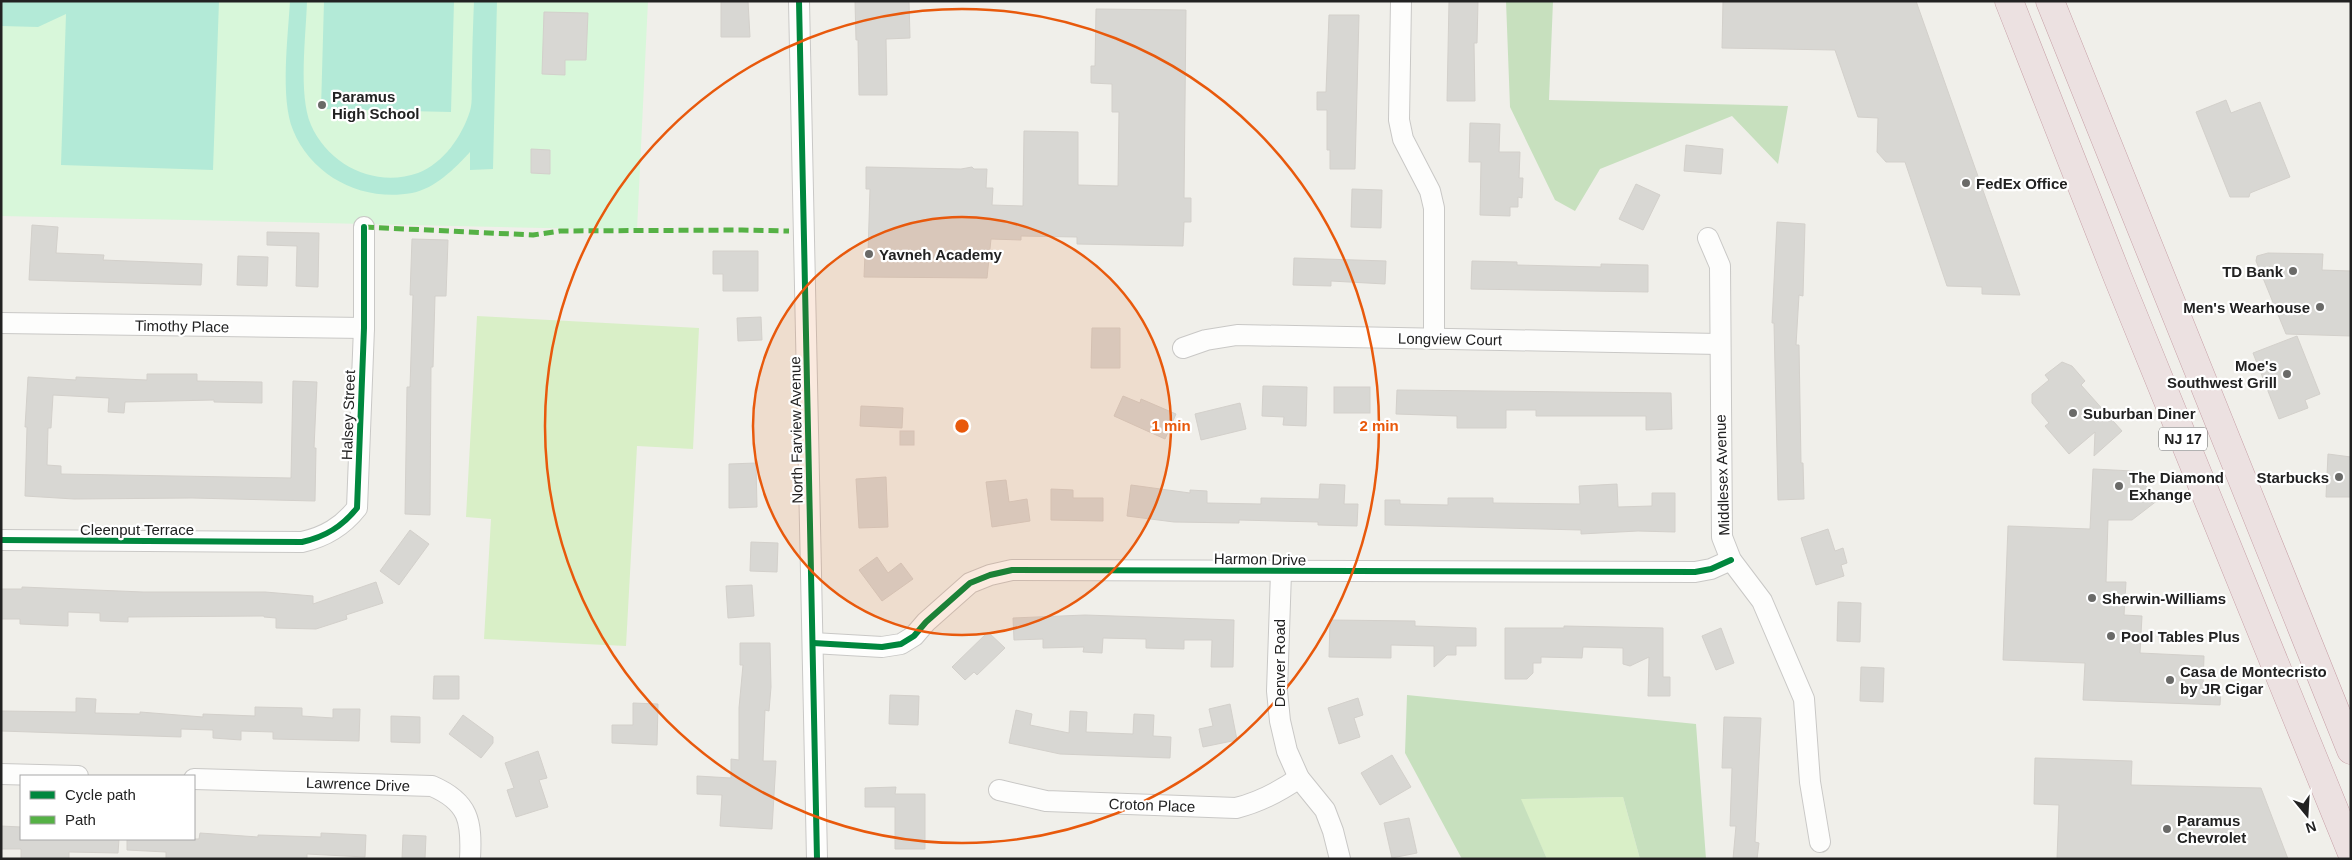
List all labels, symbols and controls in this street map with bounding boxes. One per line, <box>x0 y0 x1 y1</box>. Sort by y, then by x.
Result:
place label: Paramus High School <box>332 88 420 122</box>
marker: Paramus High School <box>316 99 328 111</box>
place label: FedEx Office <box>1976 175 2068 192</box>
marker: FedEx Office <box>1960 177 1972 189</box>
place label: Yavneh Academy <box>879 246 1002 263</box>
marker: Yavneh Academy <box>863 248 875 260</box>
place label: TD Bank <box>2222 263 2284 280</box>
marker: TD Bank <box>2287 265 2299 277</box>
place label: Men's Wearhouse <box>2183 299 2310 316</box>
marker: Men's Wearhouse <box>2314 301 2326 313</box>
street label: Timothy Place <box>135 317 229 335</box>
street label: Longview Court <box>1398 330 1503 348</box>
street label: North Farview Avenue <box>786 356 806 504</box>
place label: Moe's Southwest Grill <box>2167 357 2277 391</box>
marker: Moe's Southwest Grill <box>2281 368 2293 380</box>
street label: Halsey Street <box>338 369 358 460</box>
place label: Suburban Diner <box>2083 405 2196 422</box>
marker: Suburban Diner <box>2067 407 2079 419</box>
street label: Middlesex Avenue <box>1711 414 1733 536</box>
centre of rings <box>953 417 971 435</box>
text: 1 min <box>1151 417 1191 434</box>
text: 2 min <box>1359 417 1399 434</box>
road number: NJ 17 <box>2159 428 2207 450</box>
place label: The Diamond Exhange <box>2129 469 2224 503</box>
place label: Starbucks <box>2256 469 2329 486</box>
marker: Starbucks <box>2333 471 2345 483</box>
marker: The Diamond Exhange <box>2113 480 2125 492</box>
street label: Cleenput Terrace <box>80 521 194 538</box>
street label: Harmon Drive <box>1214 550 1306 568</box>
place label: Sherwin-Williams <box>2102 590 2226 607</box>
marker: Sherwin-Williams <box>2086 592 2098 604</box>
street label: Denver Road <box>1271 619 1288 707</box>
place label: Pool Tables Plus <box>2121 628 2240 645</box>
marker: Pool Tables Plus <box>2105 630 2117 642</box>
place label: Casa de Montecristo by JR Cigar <box>2180 663 2327 697</box>
marker: Casa de Montecristo by JR Cigar <box>2164 674 2176 686</box>
street label: Lawrence Drive <box>306 774 410 794</box>
legend <box>20 775 195 840</box>
text: Cycle path <box>65 786 136 803</box>
north arrow <box>2282 790 2332 840</box>
street label: Croton Place <box>1108 795 1196 815</box>
text: Path <box>65 811 96 828</box>
place label: Paramus Chevrolet <box>2177 812 2246 846</box>
text: N <box>2304 818 2318 837</box>
marker: Paramus Chevrolet <box>2161 823 2173 835</box>

